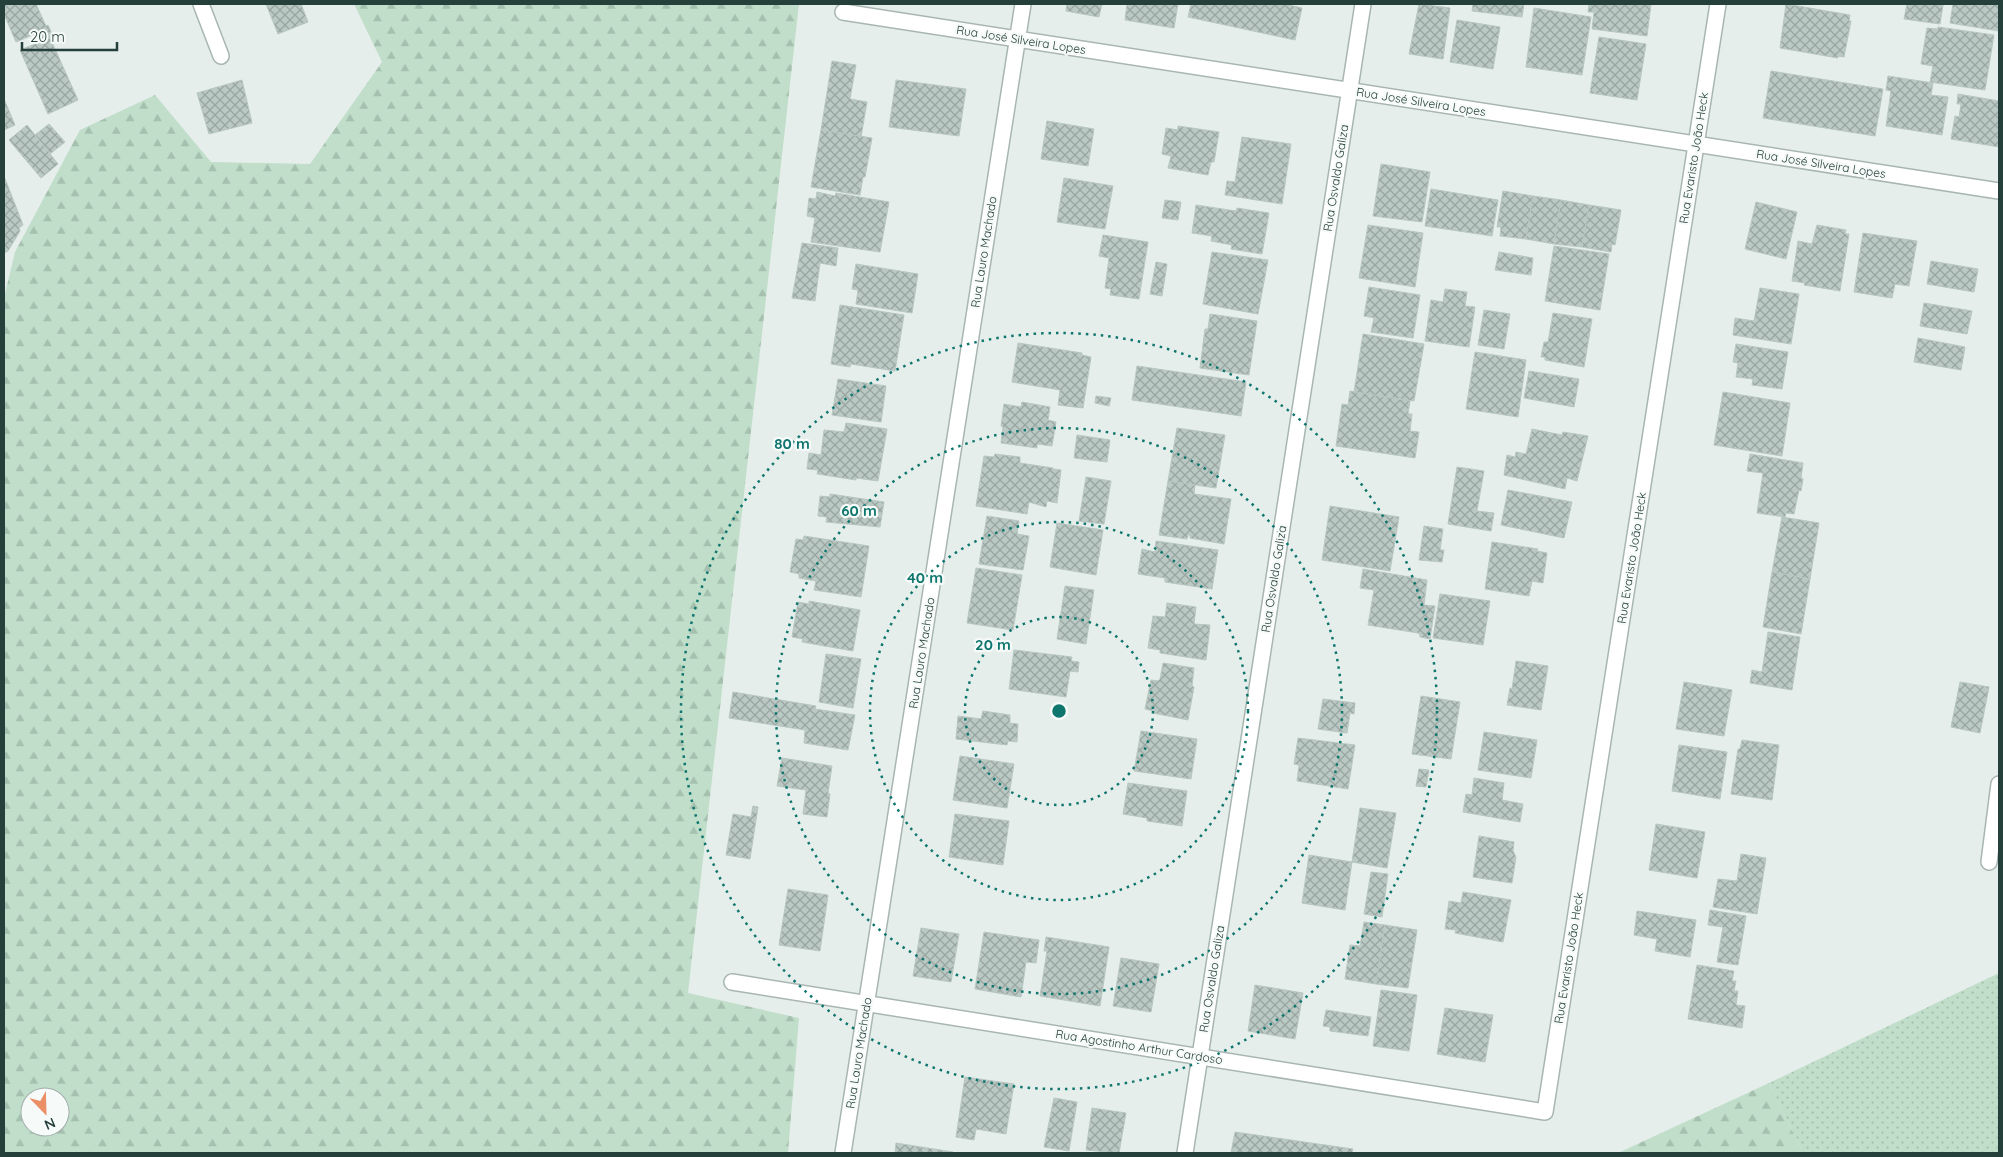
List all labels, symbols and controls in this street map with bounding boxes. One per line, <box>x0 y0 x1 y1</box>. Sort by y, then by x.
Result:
scale bar <box>22 20 118 52</box>
street label: Rua José Silveira Lopes <box>955 22 1087 57</box>
text: 20 m <box>30 27 65 46</box>
street label: Rua José Silveira Lopes <box>1355 84 1487 119</box>
street label: Rua Evaristo João Heck <box>1676 91 1711 225</box>
street label: Rua Osvaldo Galiza <box>1320 123 1351 233</box>
street label: Rua José Silveira Lopes <box>1755 146 1887 181</box>
street label: Rua Lauro Machado <box>967 195 1000 309</box>
text: 80 m <box>774 434 810 453</box>
street label: Rua Evaristo João Heck <box>1614 491 1649 625</box>
text: 60 m <box>841 501 877 520</box>
street label: Rua Osvaldo Galiza <box>1258 524 1289 634</box>
text: 40 m <box>907 568 943 587</box>
street label: Rua Lauro Machado <box>905 596 938 710</box>
text: 20 m <box>975 635 1011 654</box>
centre of rings <box>1050 702 1068 720</box>
street label: Rua Evaristo João Heck <box>1551 891 1586 1025</box>
street label: Rua Osvaldo Galiza <box>1196 924 1227 1034</box>
street label: Rua Lauro Machado <box>842 996 875 1110</box>
street label: Rua Agostinho Arthur Cardoso <box>1054 1026 1224 1067</box>
north arrow <box>20 1087 70 1137</box>
text: N <box>42 1114 58 1134</box>

